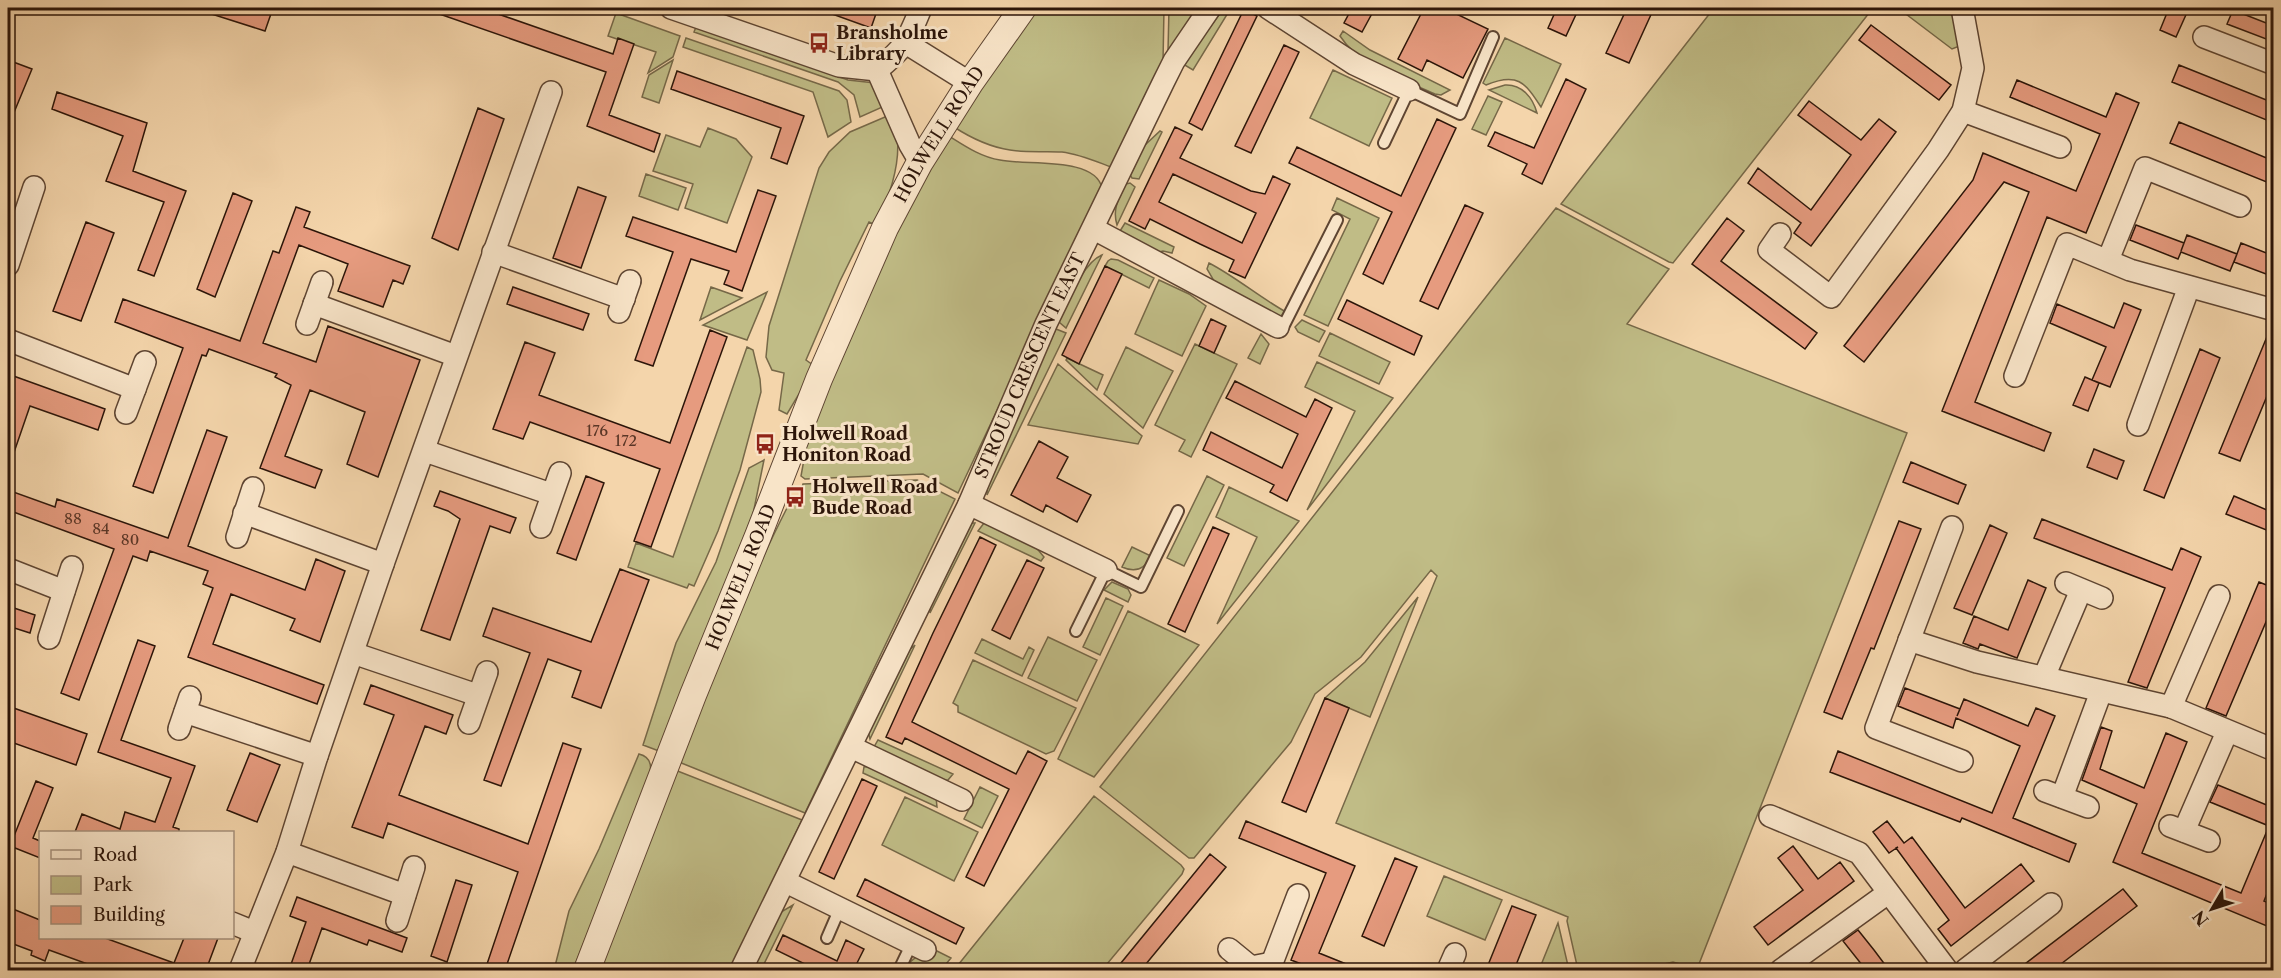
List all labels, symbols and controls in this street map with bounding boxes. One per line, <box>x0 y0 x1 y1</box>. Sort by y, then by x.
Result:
place label: Bransholme Library <box>836 22 948 65</box>
bus stop icon: Bransholme Library <box>807 31 831 55</box>
street label: HOLWELL ROAD <box>890 62 989 206</box>
street label: STROUD CRESCENT EAST <box>970 249 1090 482</box>
house number: 176 <box>586 421 608 440</box>
place label: Holwell Road Honiton Road <box>782 423 911 466</box>
house number: 172 <box>615 431 637 450</box>
bus stop icon: Holwell Road Honiton Road <box>753 432 777 456</box>
place label: Holwell Road Bude Road <box>812 476 938 519</box>
bus stop icon: Holwell Road Bude Road <box>783 485 807 509</box>
street label: HOLWELL ROAD <box>702 501 780 653</box>
house number: 88 <box>64 509 82 528</box>
house number: 84 <box>92 519 110 538</box>
house number: 80 <box>121 530 139 549</box>
legend <box>39 831 234 939</box>
text: Road <box>93 844 138 866</box>
text: Park <box>93 874 134 896</box>
north arrow <box>2182 879 2242 939</box>
text: Building <box>93 904 165 926</box>
text: N <box>2188 907 2212 930</box>

